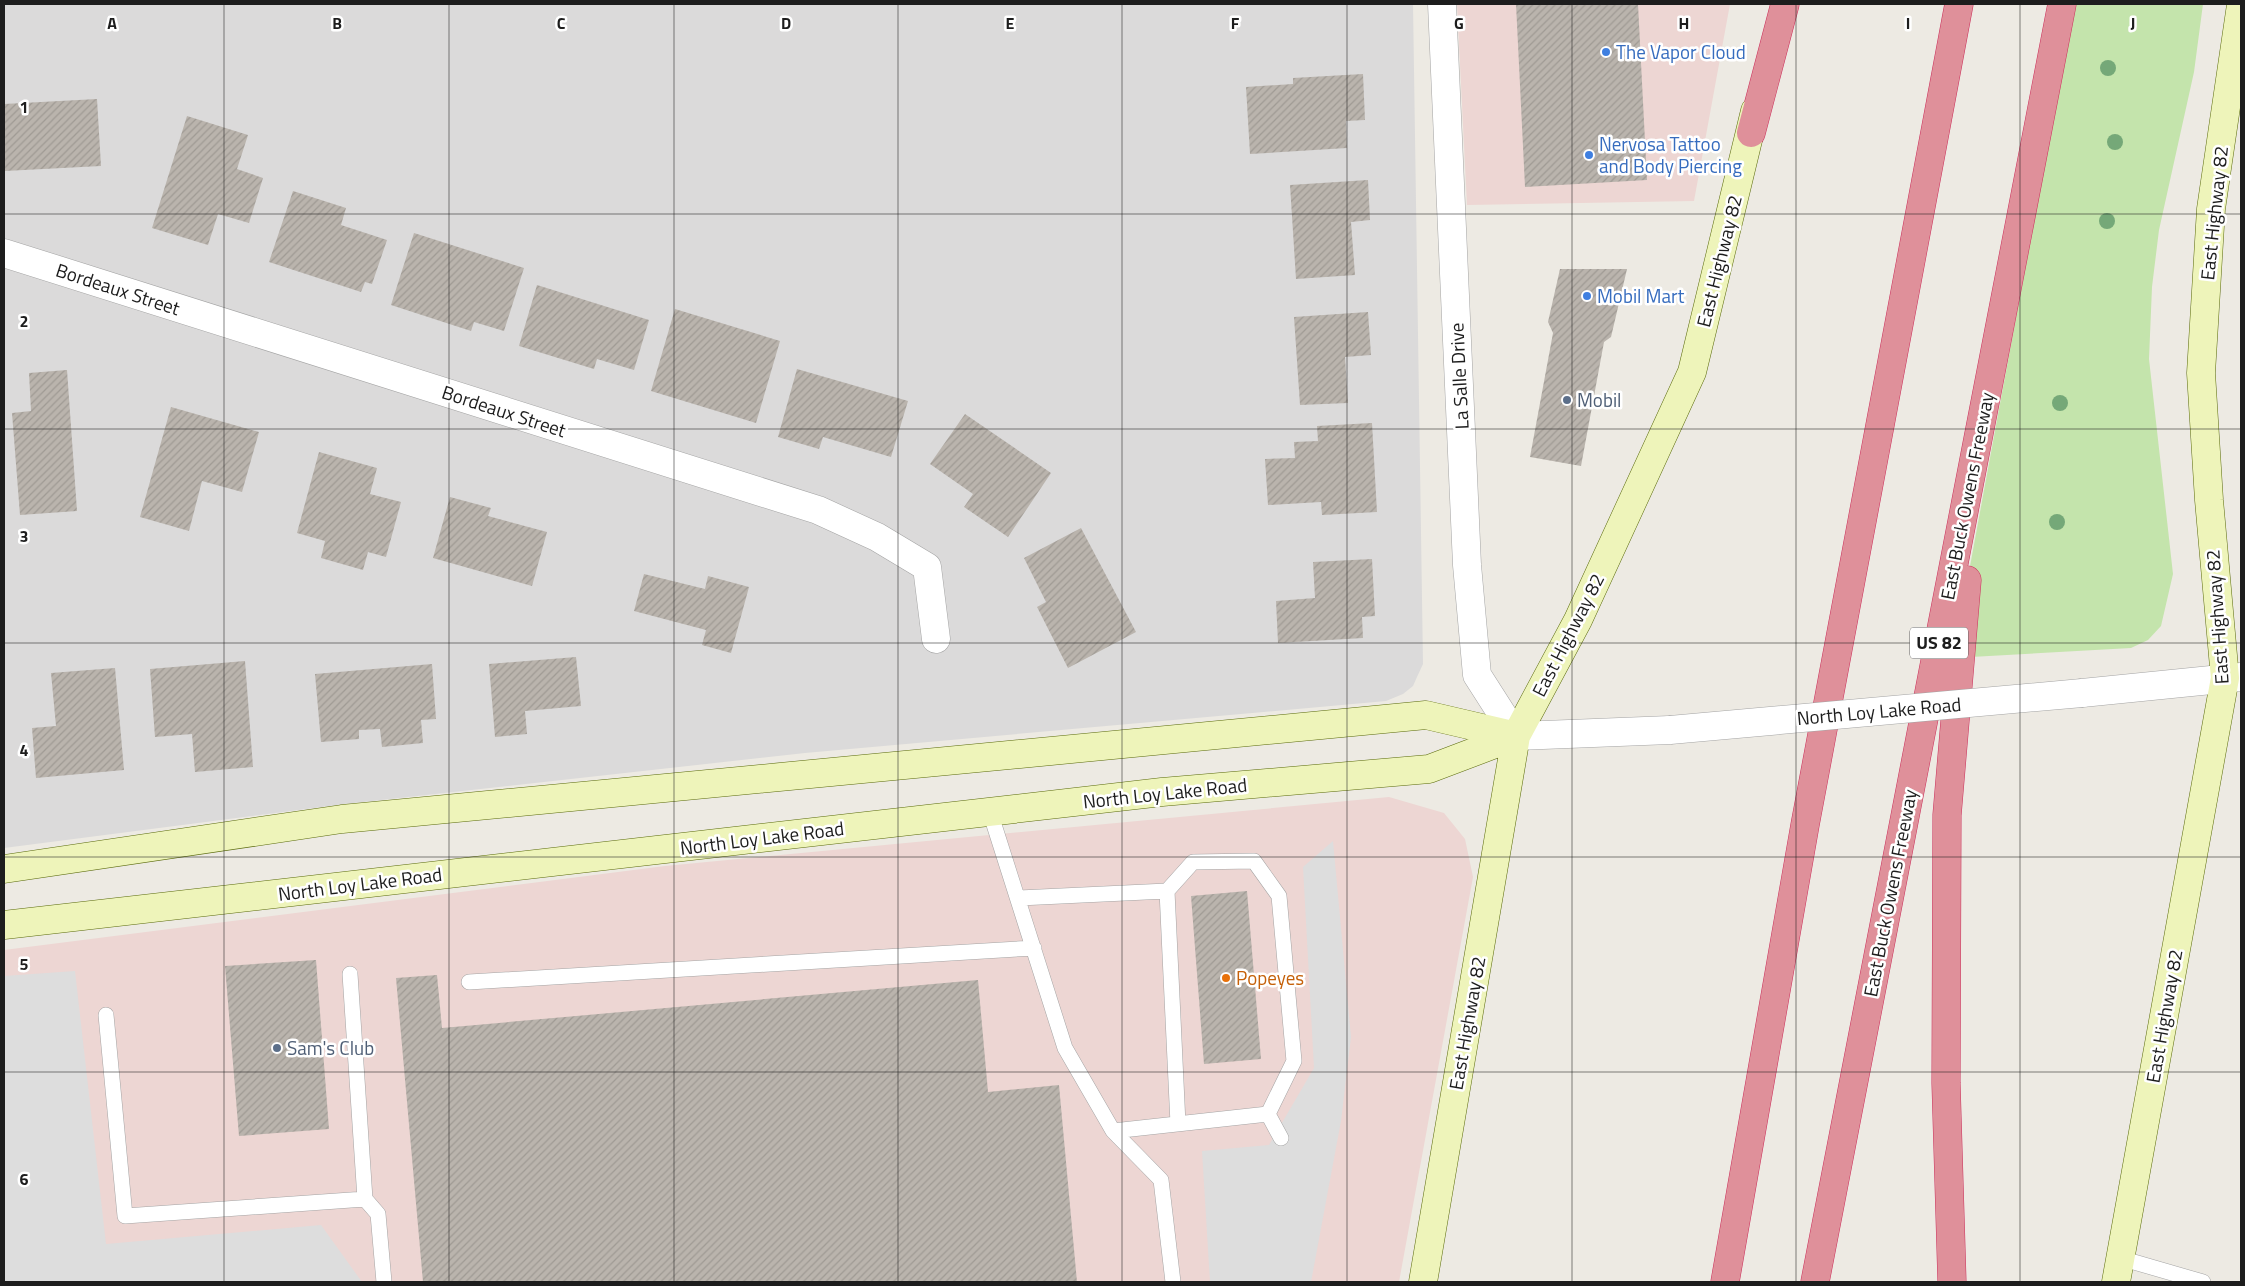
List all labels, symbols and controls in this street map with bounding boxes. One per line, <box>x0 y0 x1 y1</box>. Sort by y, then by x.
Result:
text: A <box>107 11 117 35</box>
text: B <box>332 11 342 35</box>
text: C <box>557 11 566 35</box>
text: D <box>781 11 791 35</box>
text: E <box>1006 11 1015 35</box>
text: F <box>1231 11 1240 35</box>
text: G <box>1454 11 1464 35</box>
text: H <box>1679 11 1689 35</box>
text: I <box>1906 11 1910 35</box>
text: J <box>2131 11 2135 35</box>
place label: The Vapor Cloud <box>1616 37 1746 66</box>
marker: The Vapor Cloud <box>1600 46 1612 58</box>
text: 1 <box>20 95 28 119</box>
place label: Nervosa Tattoo and Body Piercing <box>1599 129 1742 180</box>
street label: East Highway 82 <box>2192 144 2235 282</box>
marker: Nervosa Tattoo and Body Piercing <box>1583 149 1595 161</box>
street label: East Highway 82 <box>1688 192 1749 330</box>
street label: Bordeaux Street <box>52 255 184 322</box>
place label: Mobil Mart <box>1597 281 1685 310</box>
marker: Mobil Mart <box>1581 290 1593 302</box>
text: 2 <box>20 309 28 333</box>
street label: La Salle Drive <box>1441 322 1476 430</box>
street label: Bordeaux Street <box>438 377 570 444</box>
place label: Mobil <box>1577 385 1621 414</box>
street label: East Buck Owens Freeway <box>1932 390 2001 602</box>
marker: Mobil <box>1561 394 1573 406</box>
text: 3 <box>20 524 28 548</box>
street label: East Highway 82 <box>2197 549 2236 685</box>
street label: East Highway 82 <box>1524 568 1611 702</box>
road number: US 82 <box>1910 628 1968 658</box>
street label: North Loy Lake Road <box>1796 689 1962 732</box>
text: 4 <box>20 738 29 762</box>
street label: North Loy Lake Road <box>1081 769 1249 816</box>
street label: East Buck Owens Freeway <box>1855 787 1924 999</box>
street label: North Loy Lake Road <box>678 813 846 862</box>
street label: North Loy Lake Road <box>276 859 444 908</box>
street label: East Highway 82 <box>2138 947 2190 1085</box>
text: 5 <box>20 952 29 976</box>
street label: East Highway 82 <box>1441 954 1493 1092</box>
place label: Popeyes <box>1236 963 1304 992</box>
marker: Popeyes <box>1220 972 1232 984</box>
place label: Sam's Club <box>287 1033 374 1062</box>
marker: Sam's Club <box>271 1042 283 1054</box>
text: 6 <box>20 1167 29 1191</box>

